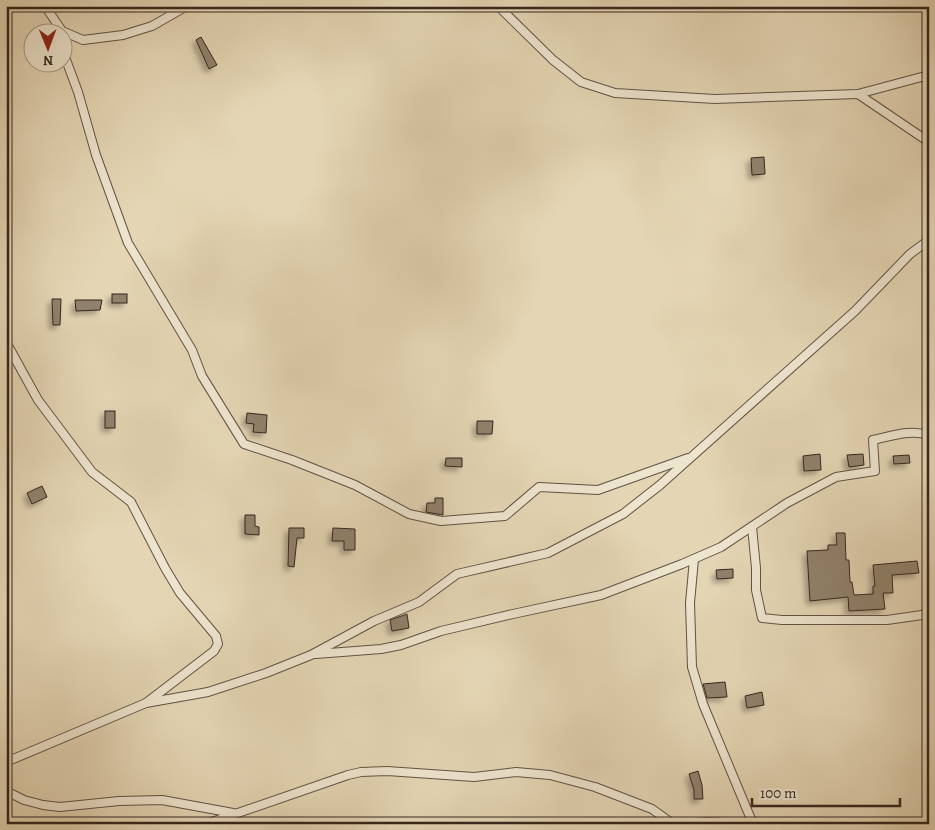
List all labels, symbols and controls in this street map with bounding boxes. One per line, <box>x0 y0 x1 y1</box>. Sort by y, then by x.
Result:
north arrow <box>22 22 72 72</box>
text: N <box>43 51 53 70</box>
scale bar <box>752 775 900 807</box>
text: 100 m <box>760 783 797 803</box>

